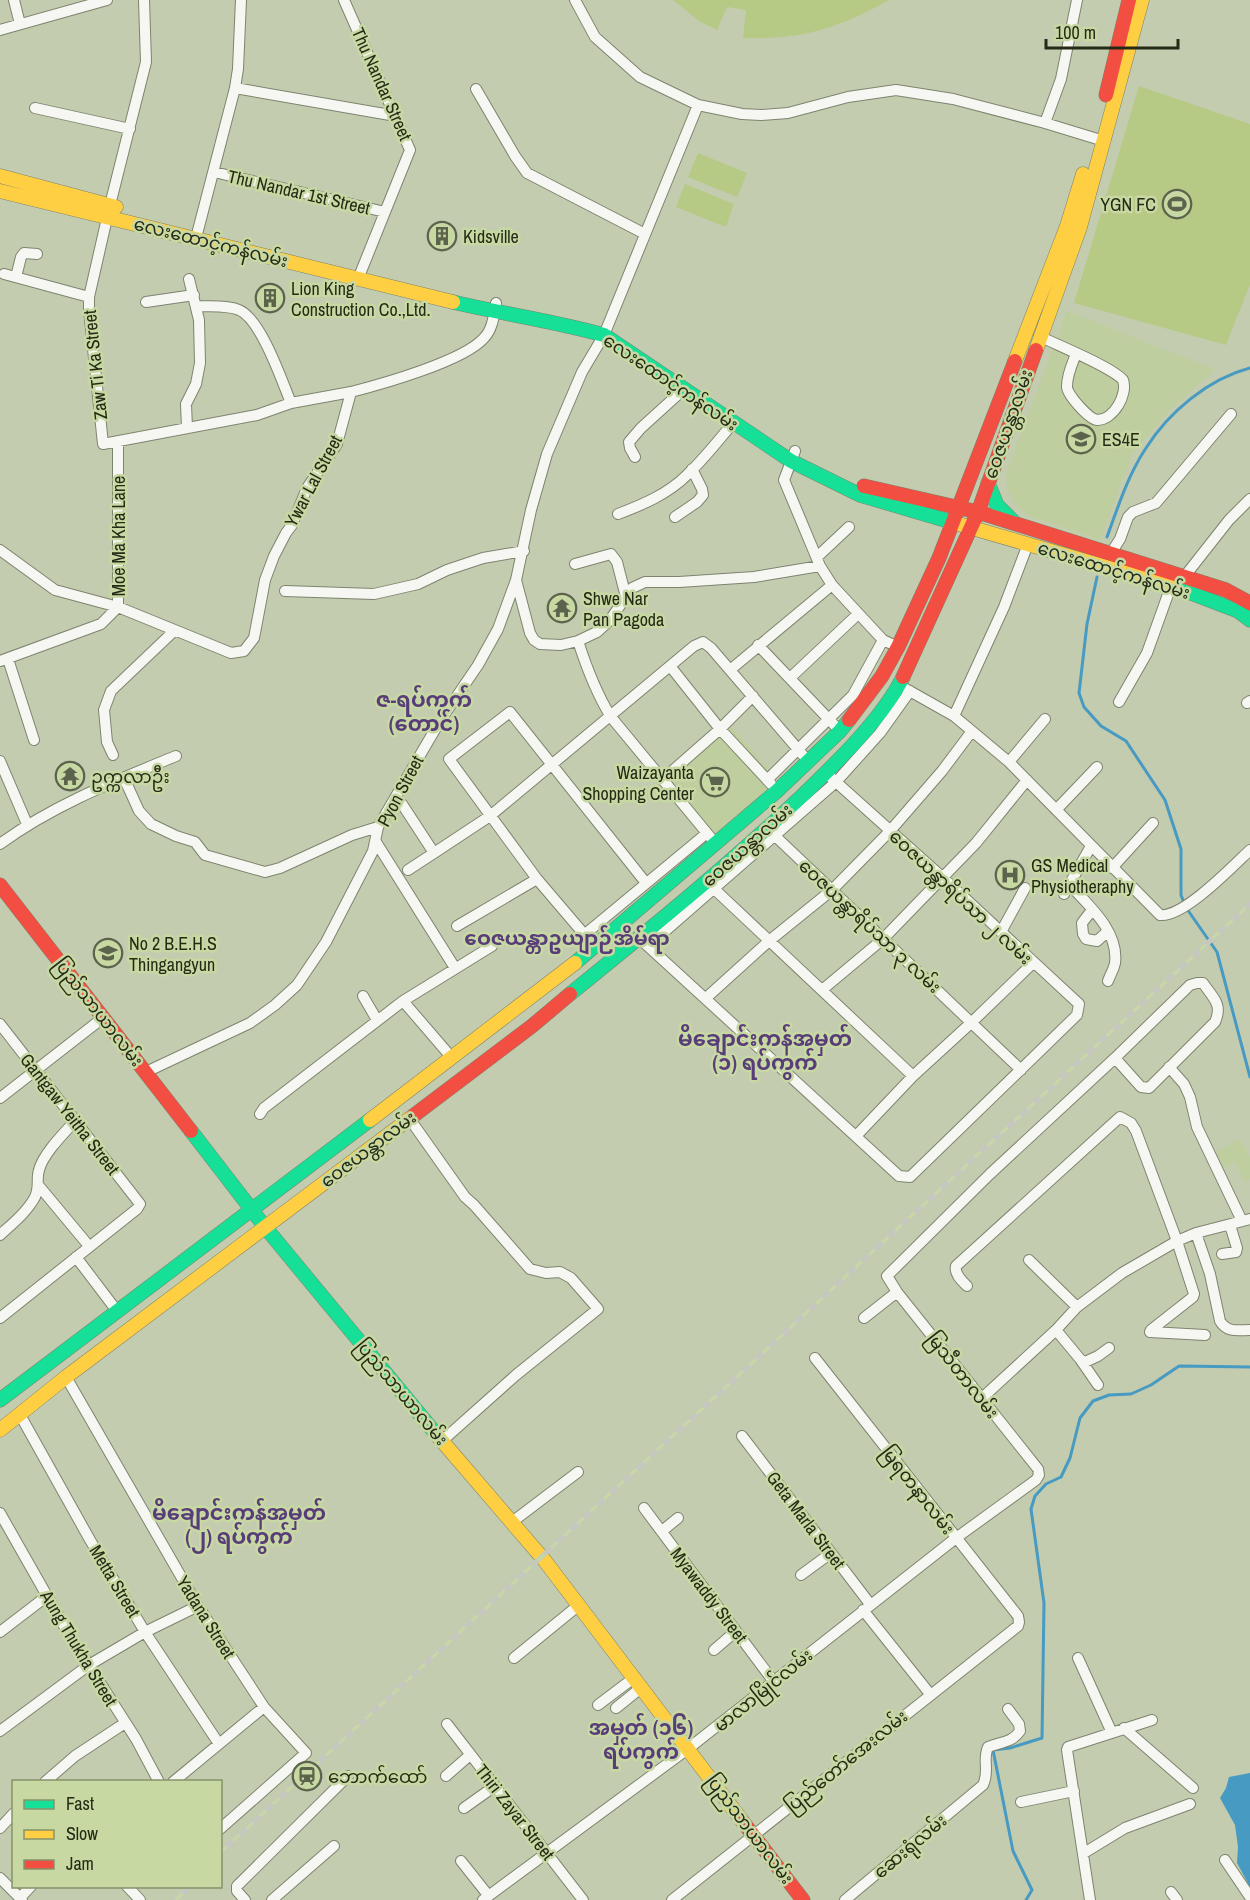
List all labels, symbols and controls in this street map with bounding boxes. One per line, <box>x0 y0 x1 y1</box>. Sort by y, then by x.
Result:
scale bar <box>1046 12 1178 50</box>
text: 100 m <box>1055 20 1096 45</box>
street label: Thu Nandar Street <box>346 23 418 145</box>
street label: Thu Nandar 1st Street <box>225 163 373 221</box>
sports icon: YGN FC <box>1161 188 1193 220</box>
place label: YGN FC <box>1100 192 1156 217</box>
street label: လေးထောင့်ကန်လမ်း <box>131 211 291 276</box>
building icon: Kidsville <box>426 220 458 252</box>
place label: Kidsville <box>463 224 519 249</box>
place label: Lion King Construction Co.,Ltd. <box>291 276 430 322</box>
building icon: Lion King Construction Co.,Ltd. <box>254 282 286 314</box>
street label: Zaw Ti Ka Street <box>77 309 113 421</box>
street label: လေးထောင့်ကန်လမ်း <box>597 327 744 439</box>
street label: ဝေဇယန္တာလမ်း <box>978 366 1041 483</box>
school or university icon: ES4E <box>1065 423 1097 455</box>
place label: ES4E <box>1102 427 1140 452</box>
street label: Ywar Lal Street <box>278 431 348 531</box>
street label: Moe Ma Kha Lane <box>106 476 131 596</box>
street label: လေးထောင့်ကန်လမ်း <box>1034 535 1193 608</box>
place label: Shwe Nar Pan Pagoda <box>583 586 664 632</box>
temple icon: Shwe Nar Pan Pagoda <box>546 592 578 624</box>
district label: ဇ-ရပ်ကွက် (တောင်) <box>376 684 472 738</box>
street label: Pyon Street <box>371 751 429 831</box>
temple icon: ဥက္ကလာဦး <box>54 760 86 792</box>
place label: Waizayanta Shopping Center <box>582 760 694 806</box>
place label: ဥက္ကလာဦး <box>91 764 170 792</box>
supermarket icon: Waizayanta Shopping Center <box>699 766 731 798</box>
street label: ဝေဇယန္တာလမ်း <box>696 798 800 895</box>
street label: ဝေဇယန္တာရိပ်သာ ၂ လမ်း <box>882 823 1039 972</box>
street label: ဝေဇယန္တာရိပ်သာ ၃ လမ်း <box>791 853 947 1001</box>
place label: GS Medical Physiotheraphy <box>1031 853 1134 899</box>
hospital icon: GS Medical Physiotheraphy <box>994 859 1026 891</box>
district label: ဝေဇယန္တာဥယျာဉ်အိမ်ရာ <box>464 924 670 955</box>
place label: No 2 B.E.H.S Thingangyun <box>129 931 217 977</box>
school or university icon: No 2 B.E.H.S Thingangyun <box>92 937 124 969</box>
street label: ပြည်သာယာလမ်း <box>46 952 149 1073</box>
district label: မိချောင်းကန်အမှတ် (၁) ရပ်ကွက် <box>678 1023 852 1080</box>
street label: Gantgaw Yeitha Street <box>15 1048 125 1180</box>
street label: ဝေဇယန္တာလမ်း <box>315 1105 423 1196</box>
street label: မြသီတာလမ်း <box>919 1326 1006 1425</box>
street label: ပြည်သာယာလမ်း <box>348 1333 454 1452</box>
street label: မြရတနာလမ်း <box>873 1441 960 1541</box>
street label: Geta Marla Street <box>761 1466 851 1574</box>
district label: မိချောင်းကန်အမှတ် (၂) ရပ်ကွက် <box>152 1497 326 1554</box>
street label: Metta Street <box>84 1540 146 1622</box>
street label: Myawaddy Street <box>665 1542 753 1648</box>
street label: Yadana Street <box>171 1571 241 1663</box>
street label: Aung Thukha Street <box>34 1585 123 1711</box>
street label: မာလာမြိုင်လမ်း <box>708 1642 819 1740</box>
street label: ပြည်တော်အေးလမ်း <box>779 1704 914 1821</box>
district label: အမှတ် (၁၆) ရပ်ကွက် <box>589 1712 694 1769</box>
street label: Thiri Zayar Street <box>470 1759 560 1865</box>
station icon: ဘောက်ထော် <box>291 1760 323 1792</box>
place label: ဘောက်ထော် <box>328 1764 427 1789</box>
street label: ပြည်သာယာလမ်း <box>698 1769 800 1891</box>
legend <box>12 1780 222 1888</box>
text: Fast <box>66 1791 94 1816</box>
street label: ဆေးရုံလမ်း <box>868 1808 954 1886</box>
text: Slow <box>66 1821 98 1846</box>
text: Jam <box>66 1851 94 1876</box>

